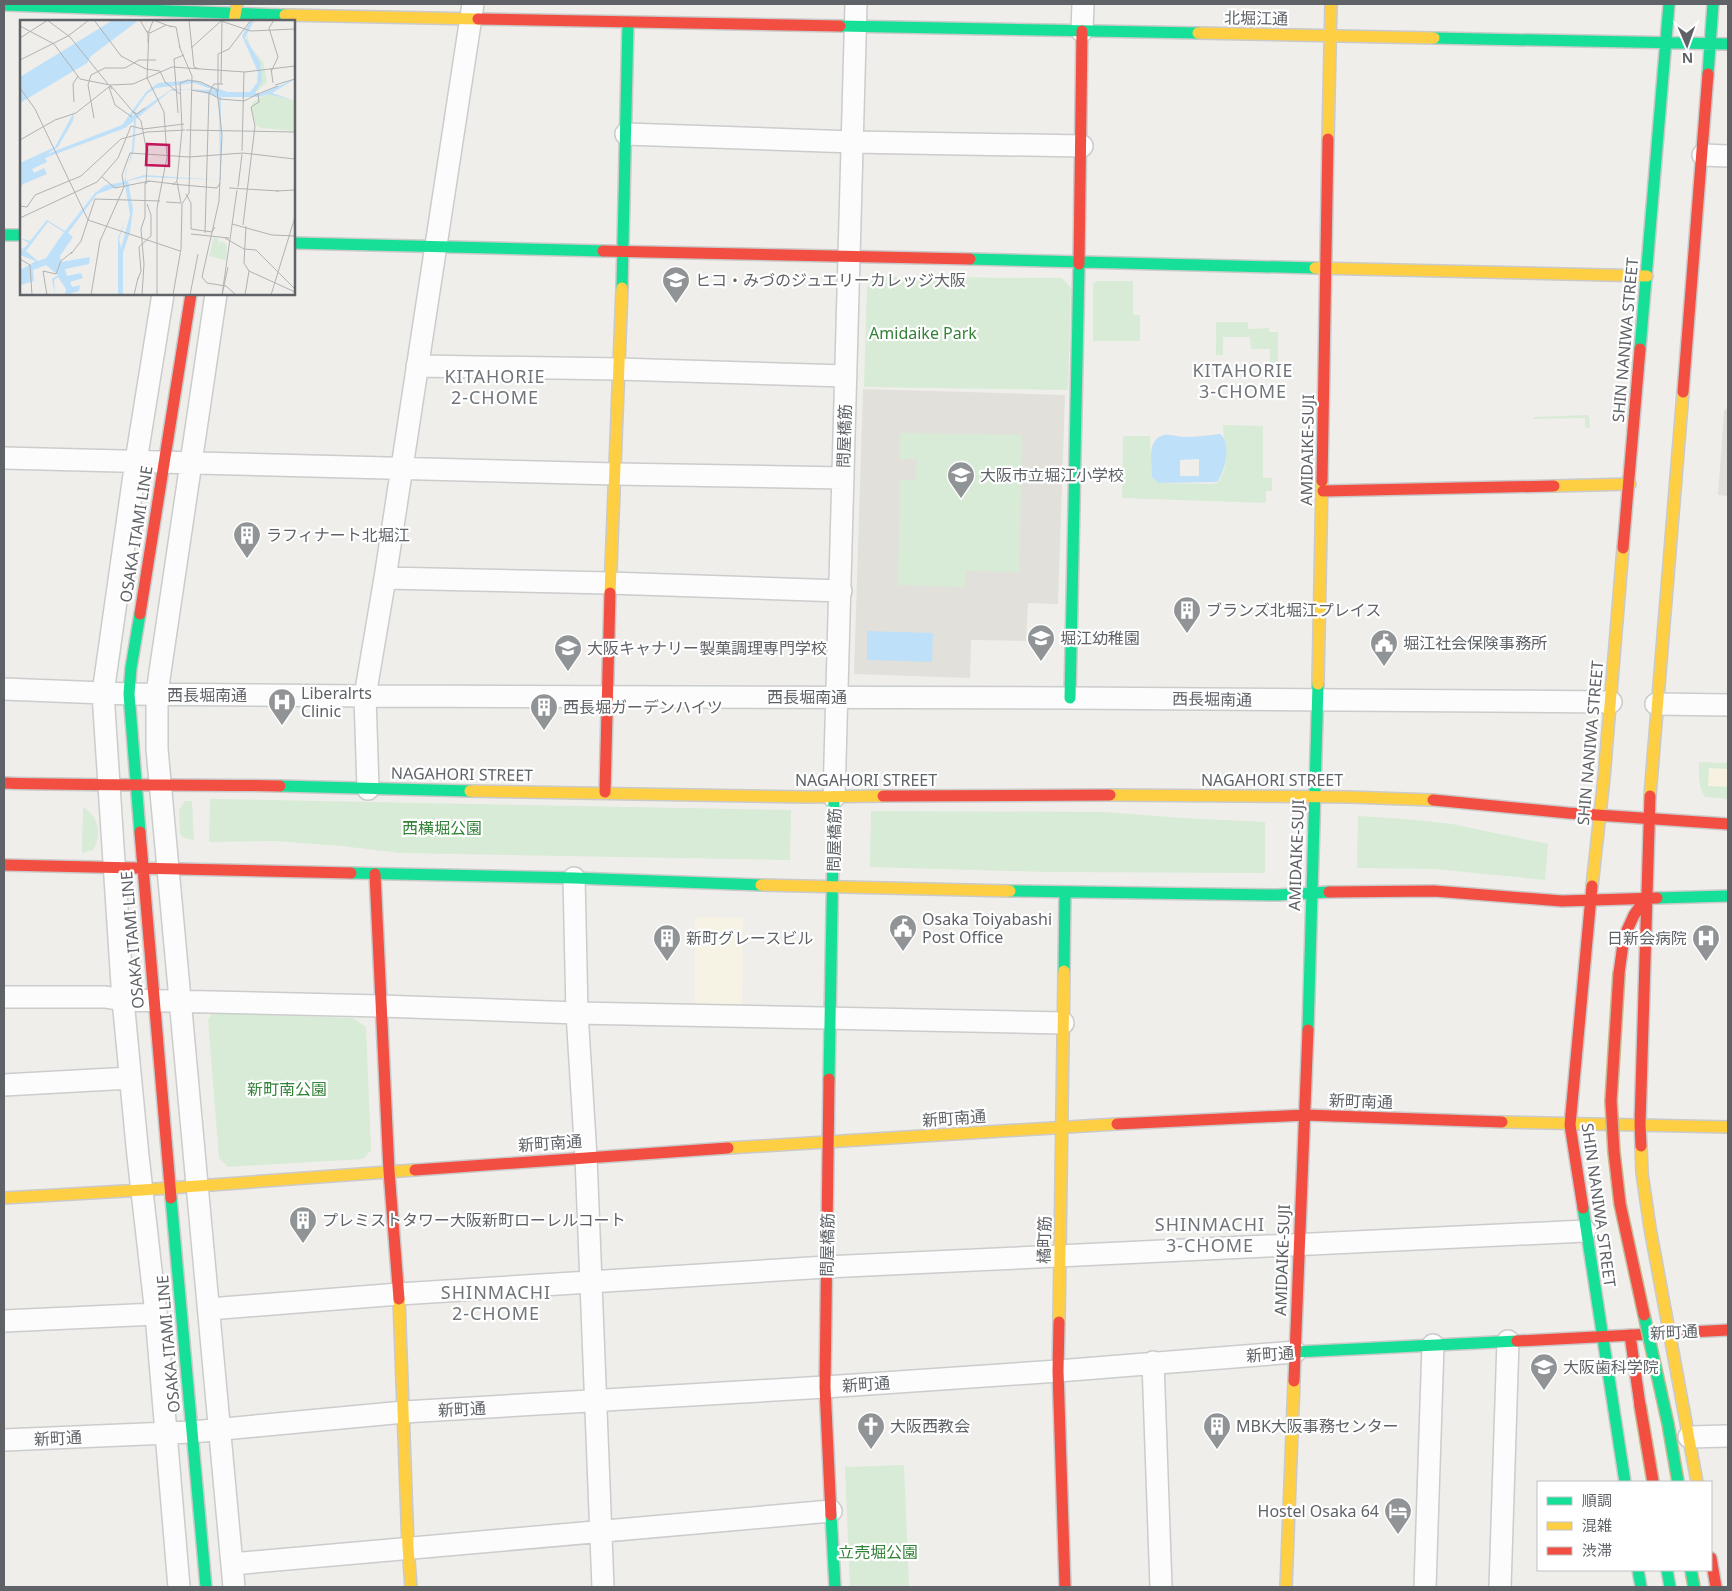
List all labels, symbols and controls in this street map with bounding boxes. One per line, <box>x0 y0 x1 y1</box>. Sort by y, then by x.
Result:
street label: 北堀江通 <box>1224 6 1288 30</box>
inset map <box>20 20 295 295</box>
north arrow <box>1662 20 1712 70</box>
text: N <box>1681 49 1693 68</box>
street label: SHIN NANIWA STREET <box>1607 257 1643 423</box>
school or university icon: ヒコ・みづのジュエリーカレッジ大阪 <box>661 265 691 304</box>
place label: ヒコ・みづのジュエリーカレッジ大阪 <box>695 269 966 291</box>
park label: Amidaike Park <box>869 322 977 344</box>
district label: KITAHORIE 3-CHOME <box>1192 358 1294 403</box>
district label: KITAHORIE 2-CHOME <box>444 364 546 409</box>
street label: AMIDAIKE-SUJI <box>1295 394 1319 506</box>
street label: 問屋橋筋 <box>832 404 856 468</box>
school or university icon: 大阪市立堀江小学校 <box>946 460 976 499</box>
street label: OSAKA ITAMI LINE <box>114 464 158 604</box>
place label: 大阪市立堀江小学校 <box>980 464 1124 486</box>
building icon: ラフィナート北堀江 <box>232 520 262 559</box>
place label: ラフィナート北堀江 <box>266 524 410 546</box>
building icon: ブランズ北堀江プレイス <box>1172 595 1202 634</box>
place label: ブランズ北堀江プレイス <box>1206 599 1381 621</box>
school or university icon: 堀江幼稚園 <box>1026 623 1056 662</box>
place label: 堀江幼稚園 <box>1060 627 1140 649</box>
public building icon: 堀江社会保険事務所 <box>1369 628 1399 667</box>
place label: 堀江社会保険事務所 <box>1403 632 1547 654</box>
school or university icon: 大阪キャナリー製菓調理専門学校 <box>553 633 583 672</box>
place label: 大阪キャナリー製菓調理専門学校 <box>587 637 827 659</box>
street label: SHIN NANIWA STREET <box>1572 660 1608 826</box>
place label: Liberalrts Clinic <box>301 682 372 722</box>
street label: 西長堀南通 <box>167 684 247 706</box>
street label: 西長堀南通 <box>767 686 847 708</box>
hospital icon: Liberalrts Clinic <box>267 687 297 726</box>
street label: 西長堀南通 <box>1172 687 1252 711</box>
building icon: 西長堀ガーデンハイツ <box>529 692 559 731</box>
place label: 西長堀ガーデンハイツ <box>563 696 723 718</box>
street label: NAGAHORI STREET <box>391 762 533 786</box>
street label: NAGAHORI STREET <box>795 769 937 791</box>
street label: NAGAHORI STREET <box>1201 769 1343 791</box>
street label: AMIDAIKE-SUJI <box>1283 799 1309 911</box>
street label: 問屋橋筋 <box>822 808 846 872</box>
park label: 西横堀公園 <box>402 817 482 839</box>
street label: OSAKA ITAMI LINE <box>115 870 149 1010</box>
place label: Osaka Toiyabashi Post Office <box>922 908 1052 948</box>
public building icon: Osaka Toiyabashi Post Office <box>888 913 918 952</box>
building icon: 新町グレースビル <box>652 923 682 962</box>
hospital icon: 日新会病院 <box>1691 923 1721 962</box>
place label: 新町グレースビル <box>686 927 813 949</box>
place label: 日新会病院 <box>1607 927 1687 949</box>
park label: 新町南公園 <box>247 1078 327 1100</box>
street label: 新町南通 <box>1329 1089 1393 1113</box>
street label: 新町南通 <box>921 1105 987 1131</box>
street label: SHIN NANIWA STREET <box>1577 1122 1621 1288</box>
street label: 新町南通 <box>517 1130 583 1156</box>
street label: AMIDAIKE-SUJI <box>1269 1204 1295 1316</box>
building icon: プレミストタワー大阪新町ローレルコート <box>288 1205 318 1244</box>
place label: プレミストタワー大阪新町ローレルコート <box>322 1209 626 1231</box>
district label: SHINMACHI 3-CHOME <box>1155 1212 1265 1257</box>
street label: 問屋橋筋 <box>815 1213 839 1277</box>
street label: 橘町筋 <box>1033 1216 1055 1264</box>
street label: OSAKA ITAMI LINE <box>151 1274 185 1414</box>
district label: SHINMACHI 2-CHOME <box>441 1280 551 1325</box>
street label: 新町通 <box>1649 1320 1699 1344</box>
street label: 新町通 <box>1245 1341 1295 1367</box>
school or university icon: 大阪歯科学院 <box>1529 1352 1559 1391</box>
place label: 大阪歯科学院 <box>1563 1356 1659 1378</box>
street label: 新町通 <box>841 1371 891 1397</box>
street label: 新町通 <box>437 1397 487 1421</box>
church icon: 大阪西教会 <box>856 1411 886 1450</box>
building icon: MBK大阪事務センター <box>1202 1411 1232 1450</box>
place label: 大阪西教会 <box>890 1415 970 1437</box>
place label: MBK大阪事務センター <box>1236 1415 1399 1437</box>
street label: 新町通 <box>33 1426 83 1450</box>
legend <box>1537 1481 1712 1571</box>
text: 順調 <box>1582 1490 1612 1510</box>
hotel icon: Hostel Osaka 64 <box>1383 1496 1413 1535</box>
place label: Hostel Osaka 64 <box>1258 1500 1379 1522</box>
text: 混雑 <box>1582 1515 1612 1535</box>
text: 渋滞 <box>1582 1540 1612 1560</box>
park label: 立売堀公園 <box>838 1541 918 1563</box>

